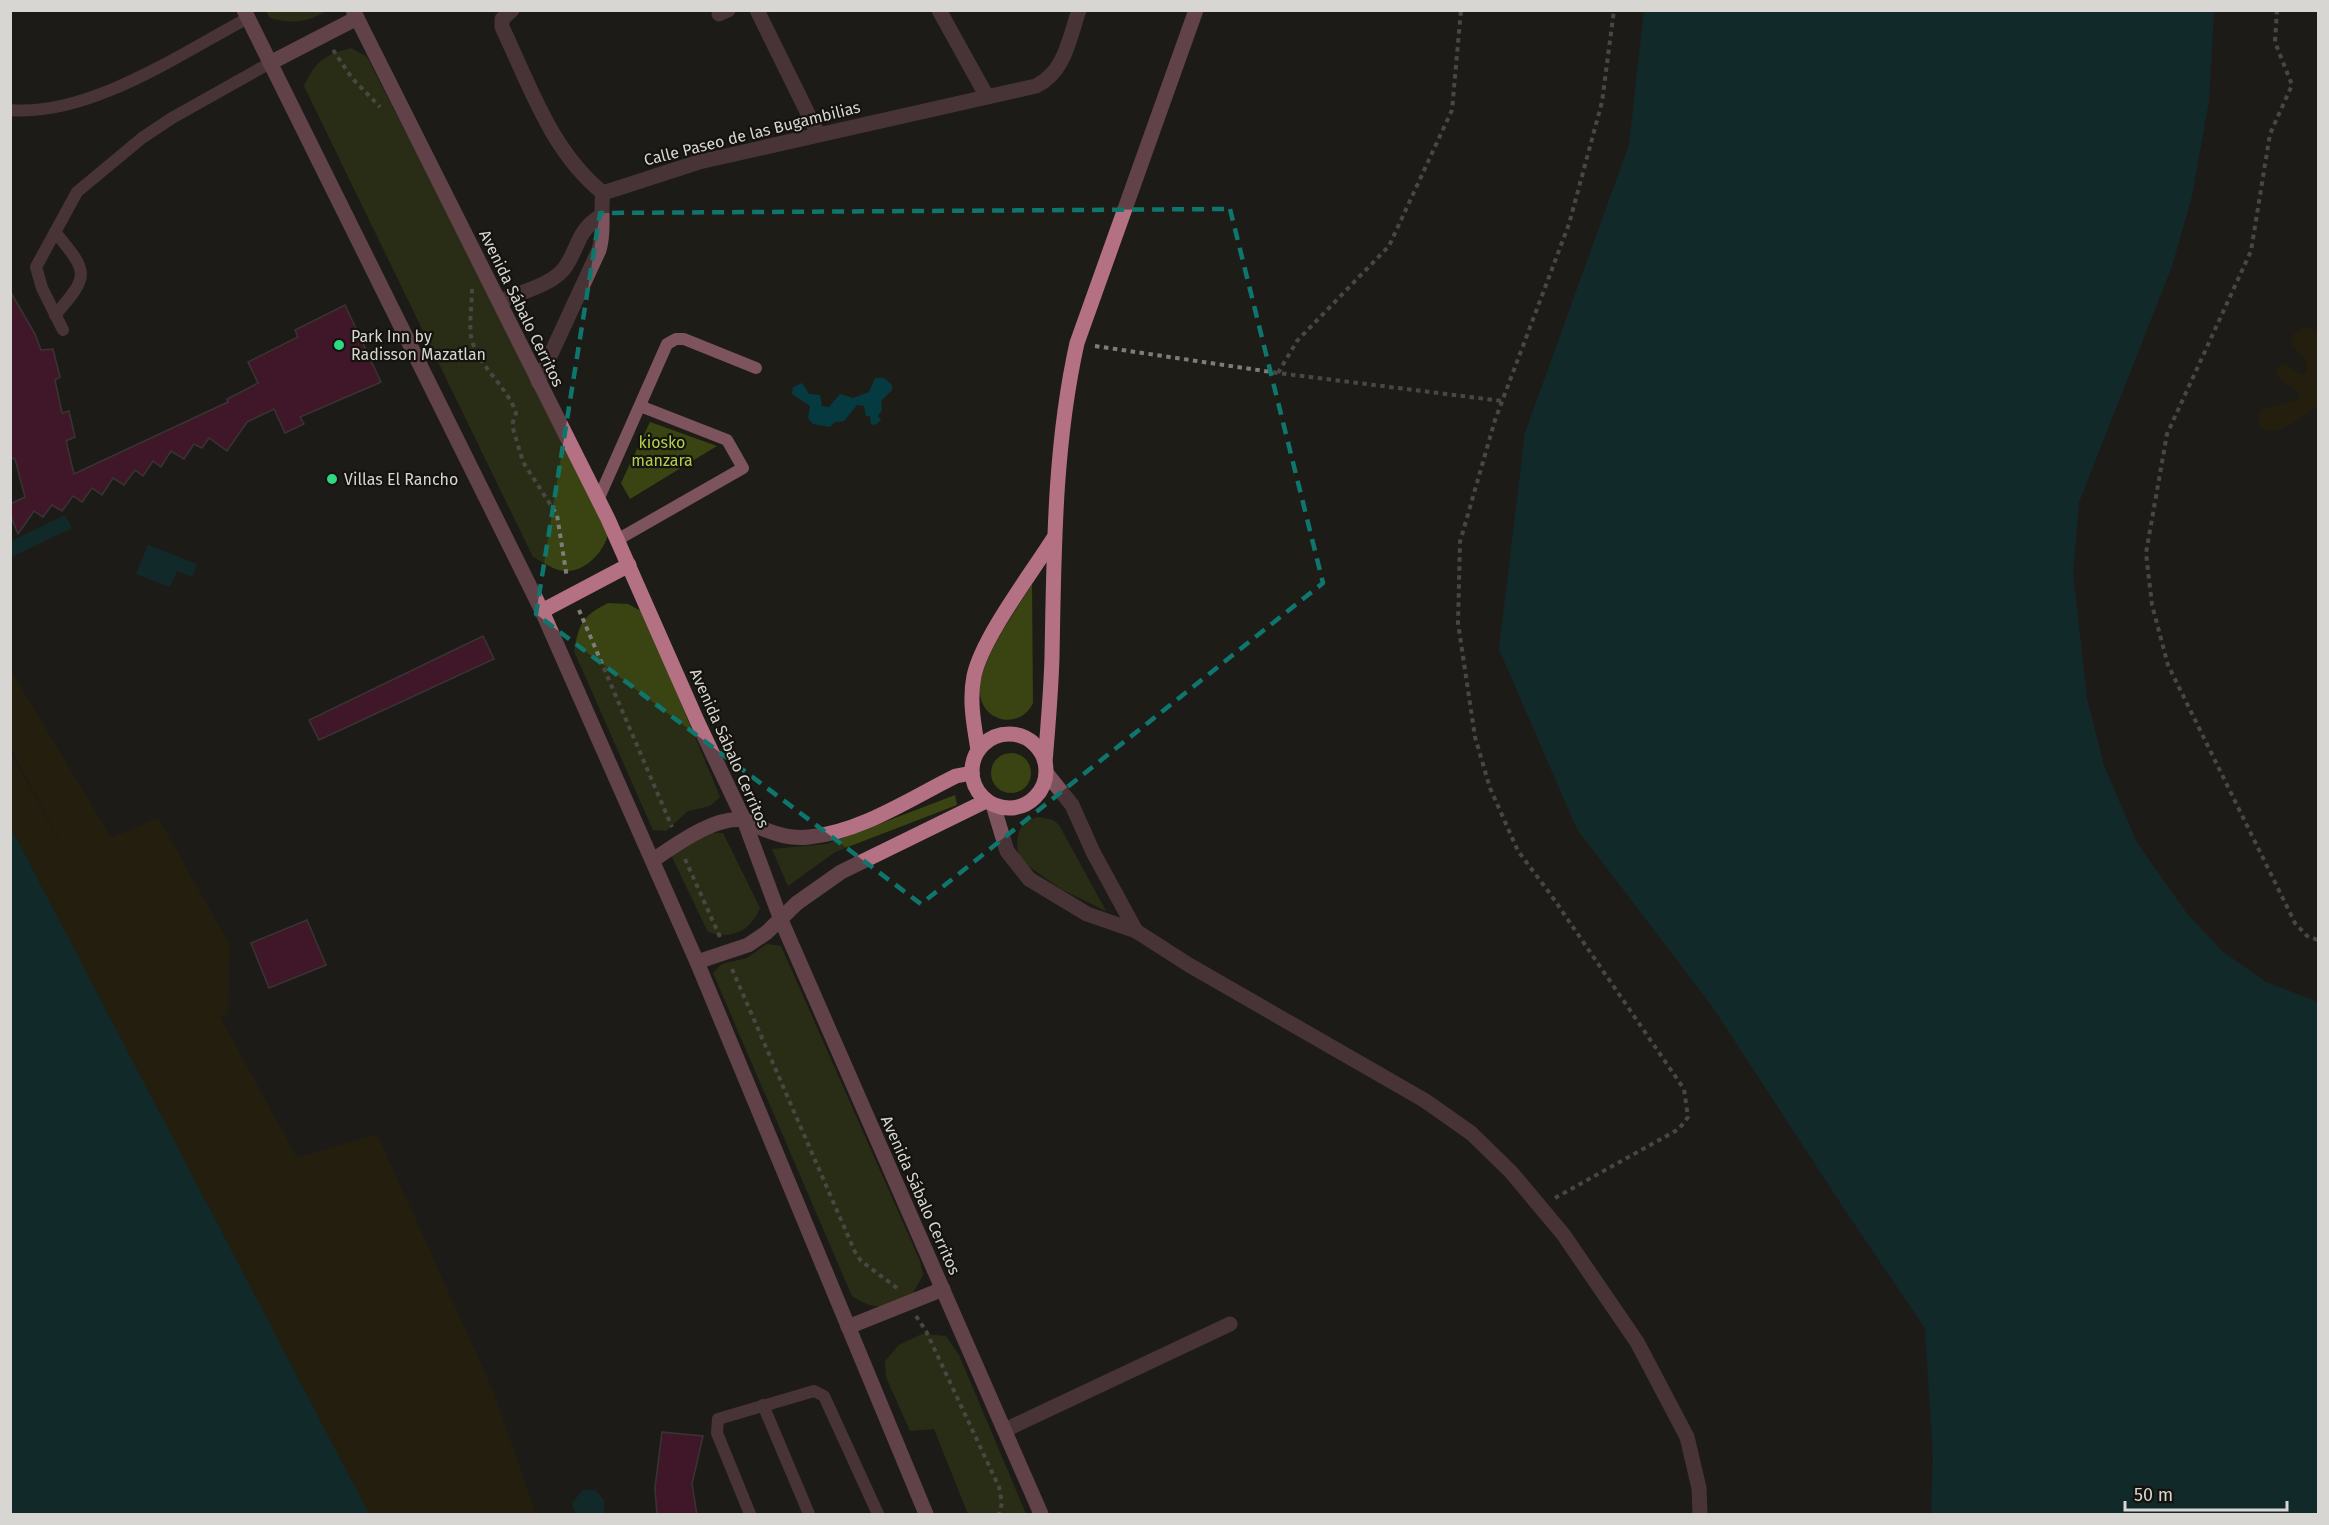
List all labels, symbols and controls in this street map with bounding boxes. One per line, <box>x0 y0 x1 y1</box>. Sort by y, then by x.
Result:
street label: Calle Paseo de las Bugambilias <box>642 97 862 170</box>
street label: Avenida Sábalo Cerritos <box>475 227 568 390</box>
place label: Park Inn by Radisson Mazatlan <box>351 327 486 364</box>
marker: Park Inn by Radisson Mazatlan <box>332 338 346 352</box>
park label: kiosko manzara <box>631 433 693 470</box>
place label: Villas El Rancho <box>344 470 458 489</box>
marker: Villas El Rancho <box>325 472 339 486</box>
street label: Avenida Sábalo Cerritos <box>686 666 773 831</box>
street label: Avenida Sábalo Cerritos <box>877 1113 964 1278</box>
scale bar <box>2125 1474 2287 1512</box>
text: 50 m <box>2134 1484 2173 1506</box>

